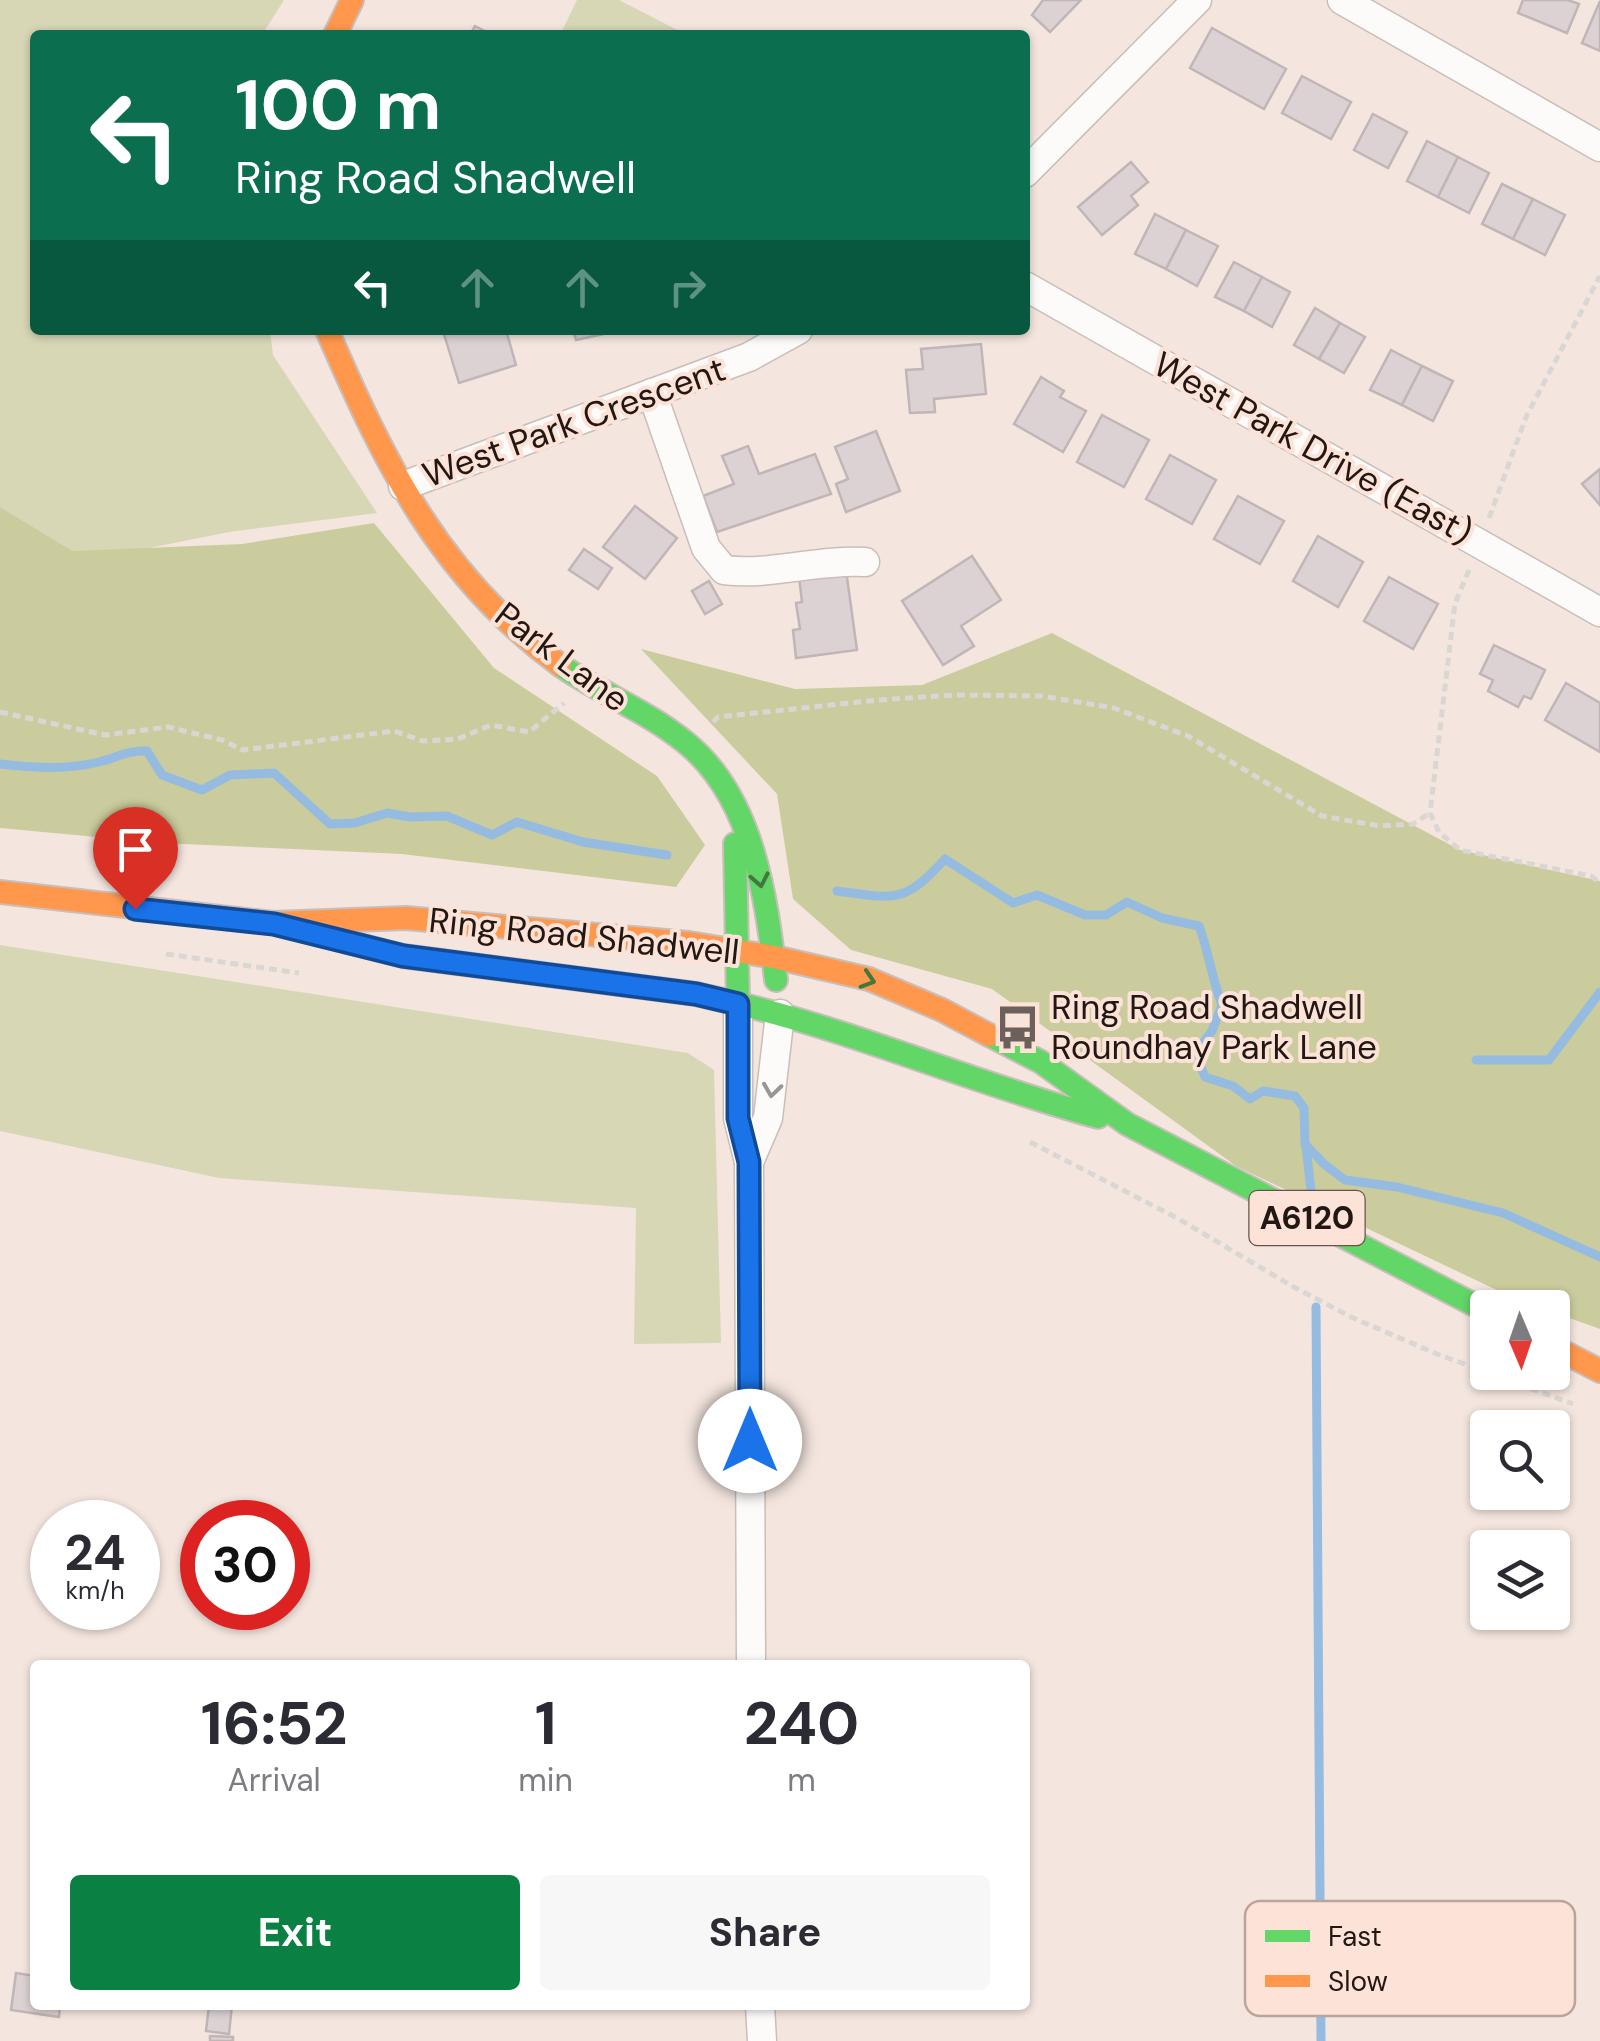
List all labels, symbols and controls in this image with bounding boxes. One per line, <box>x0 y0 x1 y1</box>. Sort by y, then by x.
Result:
text: 100 m <box>235 60 441 151</box>
icon: left <box>70 70 200 200</box>
text: Ring Road Shadwell <box>235 148 636 207</box>
icon: left <box>345 260 400 315</box>
icon: ahead <box>450 260 505 315</box>
icon: ahead <box>555 260 610 315</box>
icon: right <box>660 260 715 315</box>
street label: West Park Drive (East) <box>1145 341 1481 555</box>
street label: West Park Crescent <box>416 346 732 498</box>
street label: Park Lane <box>486 592 638 722</box>
pin <box>93 807 178 910</box>
icon: arrive <box>108 822 163 877</box>
one-way arrow <box>749 871 770 888</box>
street label: Ring Road Shadwell <box>427 897 741 975</box>
one-way arrow <box>859 969 876 989</box>
place label: Ring Road Shadwell Roundhay Park Lane <box>1051 984 1377 1070</box>
bus stop icon: Ring Road Shadwell Roundhay Park Lane <box>994 1003 1042 1051</box>
one-way arrow <box>763 1082 784 1098</box>
road number: A6120 <box>1250 1191 1364 1245</box>
north arrow <box>1470 1290 1570 1390</box>
map controls <box>1470 1290 1570 1630</box>
position arrow <box>698 1389 802 1493</box>
button: search <box>1470 1410 1570 1510</box>
speed limit sign: 30 <box>180 1500 310 1630</box>
text: 24 <box>65 1520 126 1586</box>
button: layers <box>1470 1530 1570 1630</box>
text: km/h <box>65 1574 125 1607</box>
text: 16:52 <box>201 1684 347 1763</box>
text: 1 <box>535 1684 557 1763</box>
text: 240 <box>744 1684 859 1763</box>
text: Arrival <box>228 1759 321 1801</box>
text: min <box>518 1759 573 1801</box>
text: m <box>787 1759 816 1801</box>
button: Exit <box>70 1875 520 1990</box>
button: Share <box>540 1875 990 1990</box>
legend <box>1245 1901 1575 2016</box>
text: Fast <box>1328 1918 1382 1955</box>
text: Slow <box>1328 1963 1388 2000</box>

